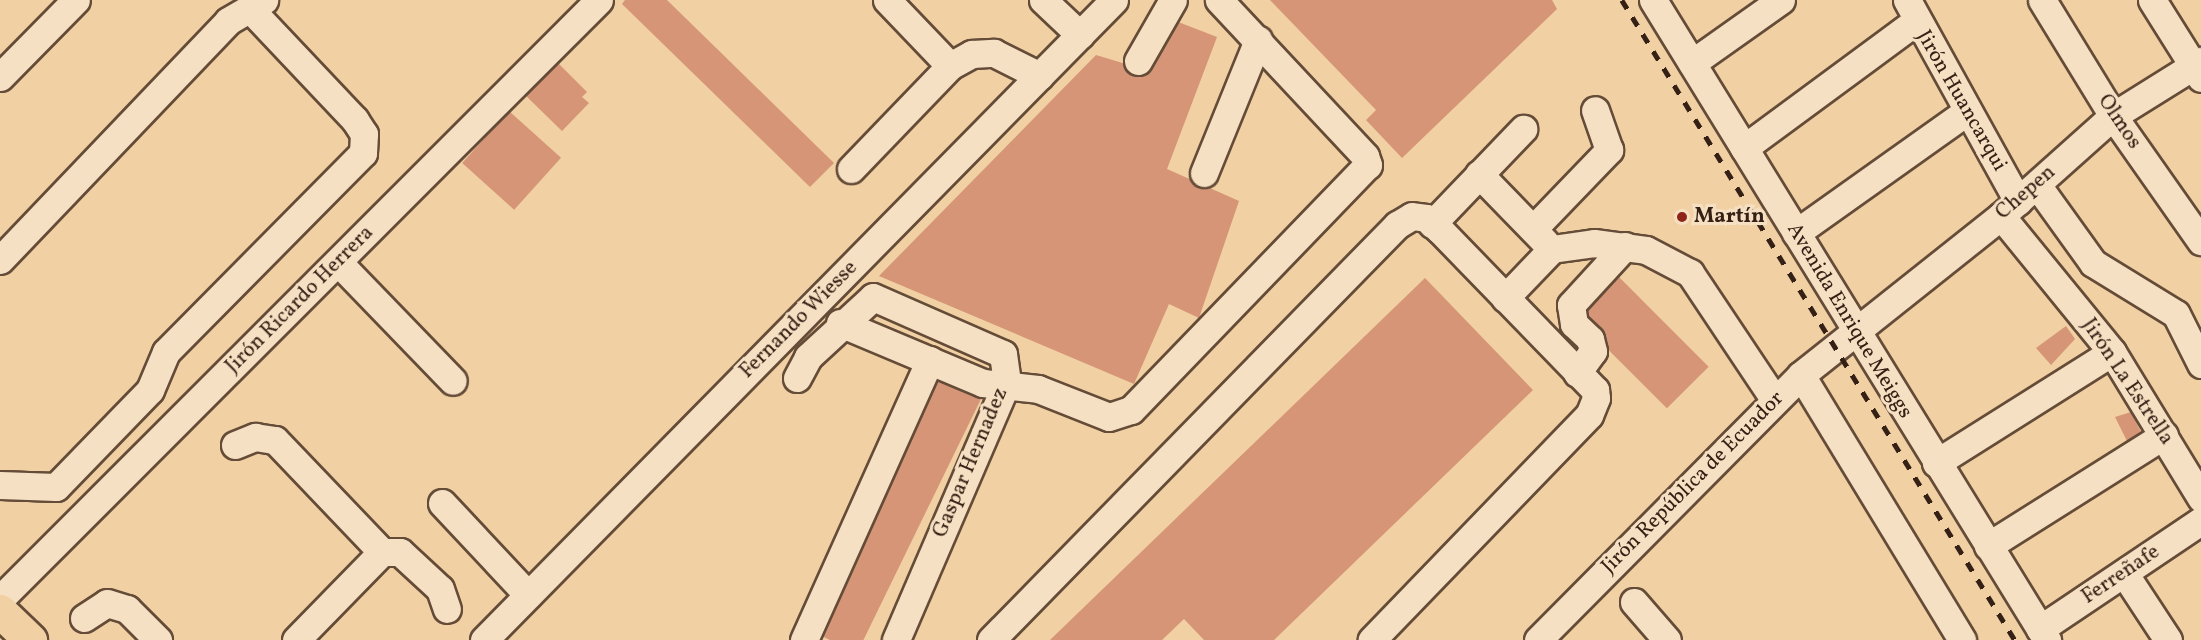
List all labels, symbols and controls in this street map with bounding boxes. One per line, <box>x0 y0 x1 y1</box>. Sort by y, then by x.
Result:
street label: Jirón Huancarqui <box>1910 26 2012 176</box>
street label: Olmos <box>2092 90 2146 154</box>
street label: Chepen <box>1991 160 2061 226</box>
place label: Martín <box>1694 204 1765 230</box>
marker: Martín <box>1675 210 1689 224</box>
street label: Avenida Enrique Meiggs <box>1781 219 1917 423</box>
street label: Jirón Ricardo Herrera <box>221 221 379 379</box>
street label: Fernando Wiesse <box>735 256 863 384</box>
street label: Jirón La Estrella <box>2075 314 2179 450</box>
street label: Gaspar Hernadez <box>928 384 1014 542</box>
street label: Jirón República de Ecuador <box>1596 386 1790 580</box>
street label: Ferreñafe <box>2077 540 2165 610</box>

